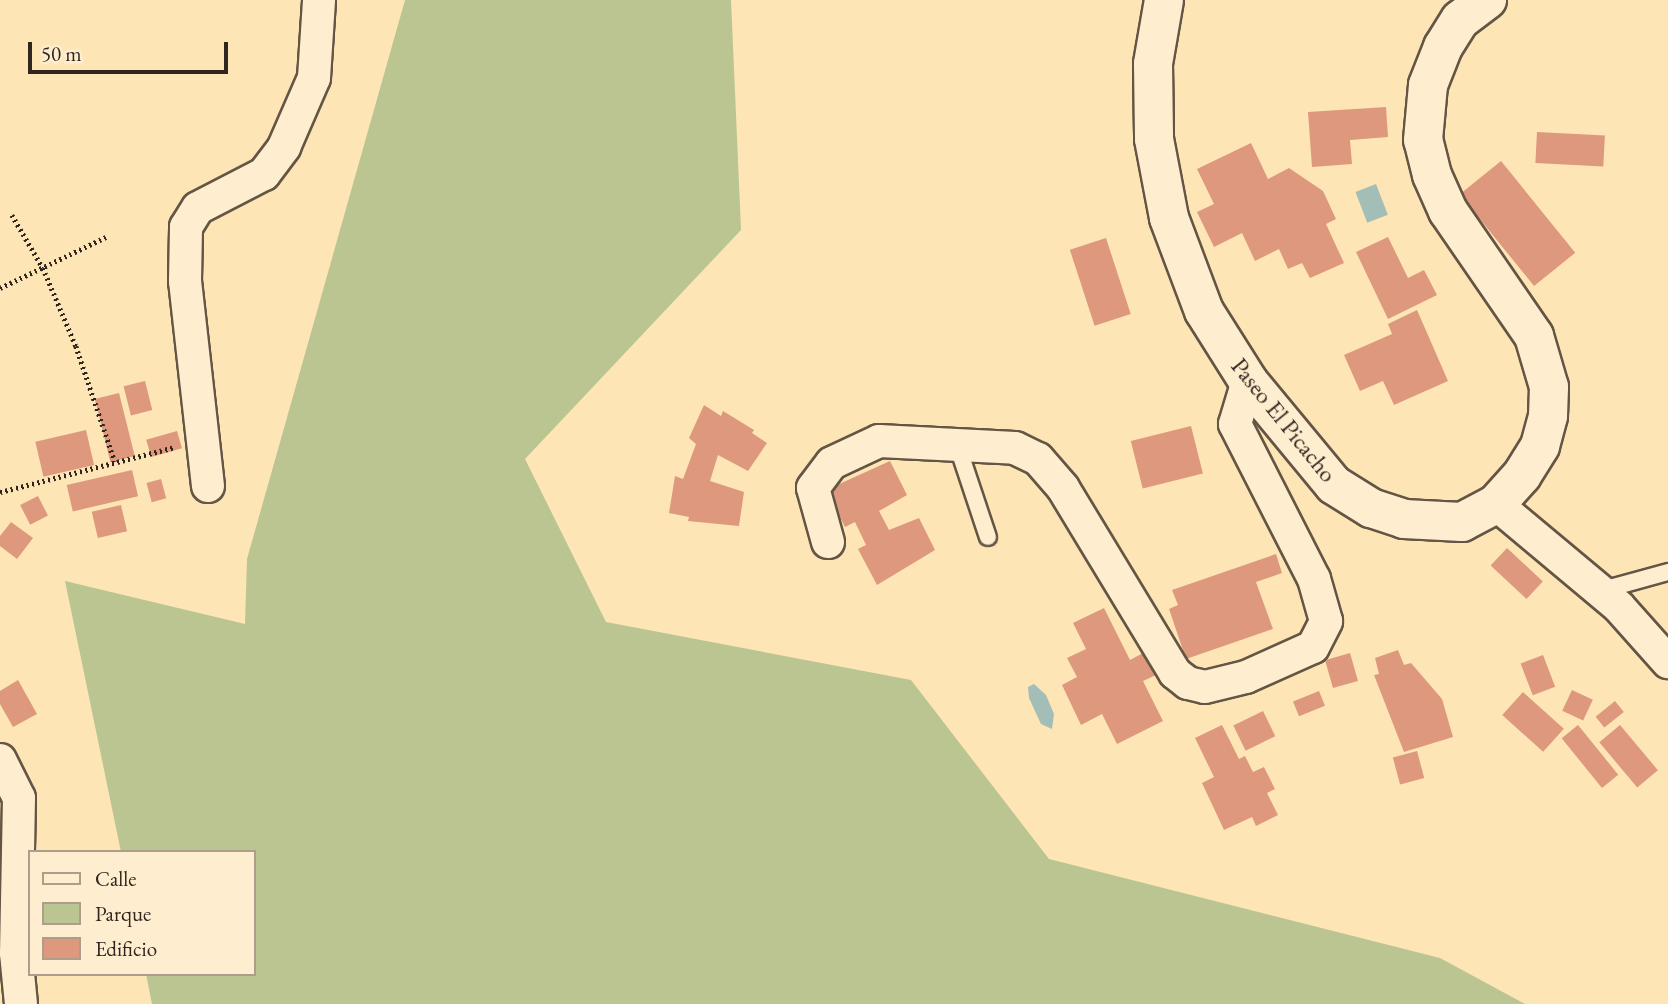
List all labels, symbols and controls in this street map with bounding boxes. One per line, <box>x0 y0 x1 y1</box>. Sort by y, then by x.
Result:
scale bar <box>32 28 231 72</box>
text: 50 m <box>41 40 82 67</box>
street label: Paseo El Picacho <box>1225 352 1343 488</box>
legend <box>28 850 256 976</box>
text: Calle <box>95 865 137 892</box>
text: Parque <box>95 900 151 927</box>
text: Edificio <box>95 935 157 962</box>

